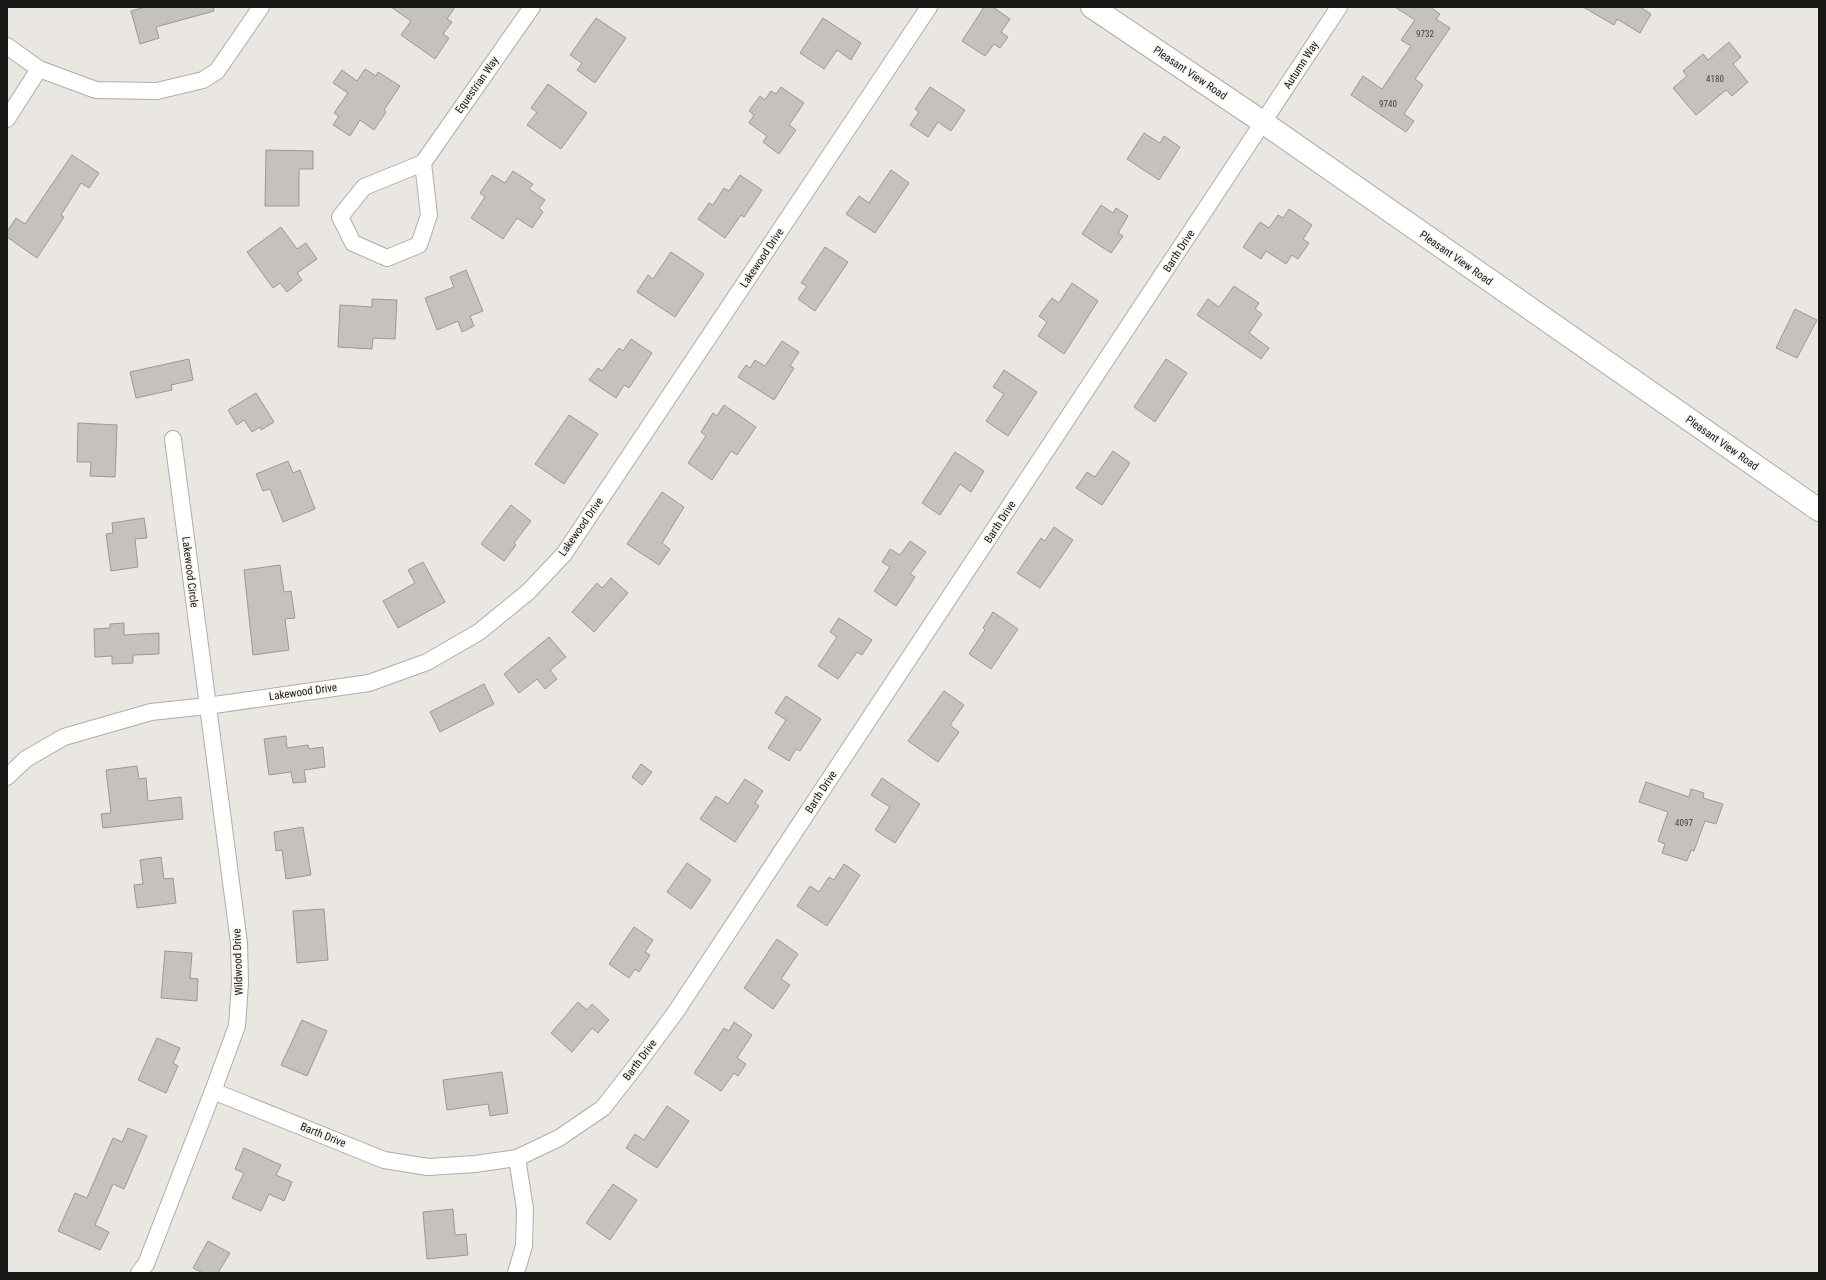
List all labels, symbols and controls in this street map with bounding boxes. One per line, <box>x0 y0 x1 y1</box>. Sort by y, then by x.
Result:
house number: 9732 <box>1416 29 1434 39</box>
street label: Autumn Way <box>1281 38 1321 91</box>
street label: Pleasant View Road <box>1151 44 1229 102</box>
street label: Equestrian Way <box>453 54 502 116</box>
house number: 4180 <box>1706 74 1724 84</box>
house number: 9740 <box>1379 99 1397 109</box>
street label: Lakewood Drive <box>737 226 787 290</box>
street label: Barth Drive <box>1160 227 1198 275</box>
street label: Pleasant View Road <box>1417 228 1495 288</box>
street label: Pleasant View Road <box>1683 413 1761 473</box>
street label: Lakewood Drive <box>556 495 606 559</box>
street label: Barth Drive <box>981 498 1019 546</box>
street label: Lakewood Circle <box>179 536 201 608</box>
street label: Lakewood Drive <box>268 681 338 703</box>
street label: Barth Drive <box>802 768 840 816</box>
house number: 4097 <box>1675 818 1693 828</box>
street label: Wildwood Drive <box>230 928 246 996</box>
street label: Barth Drive <box>620 1037 660 1083</box>
street label: Barth Drive <box>298 1120 348 1150</box>

